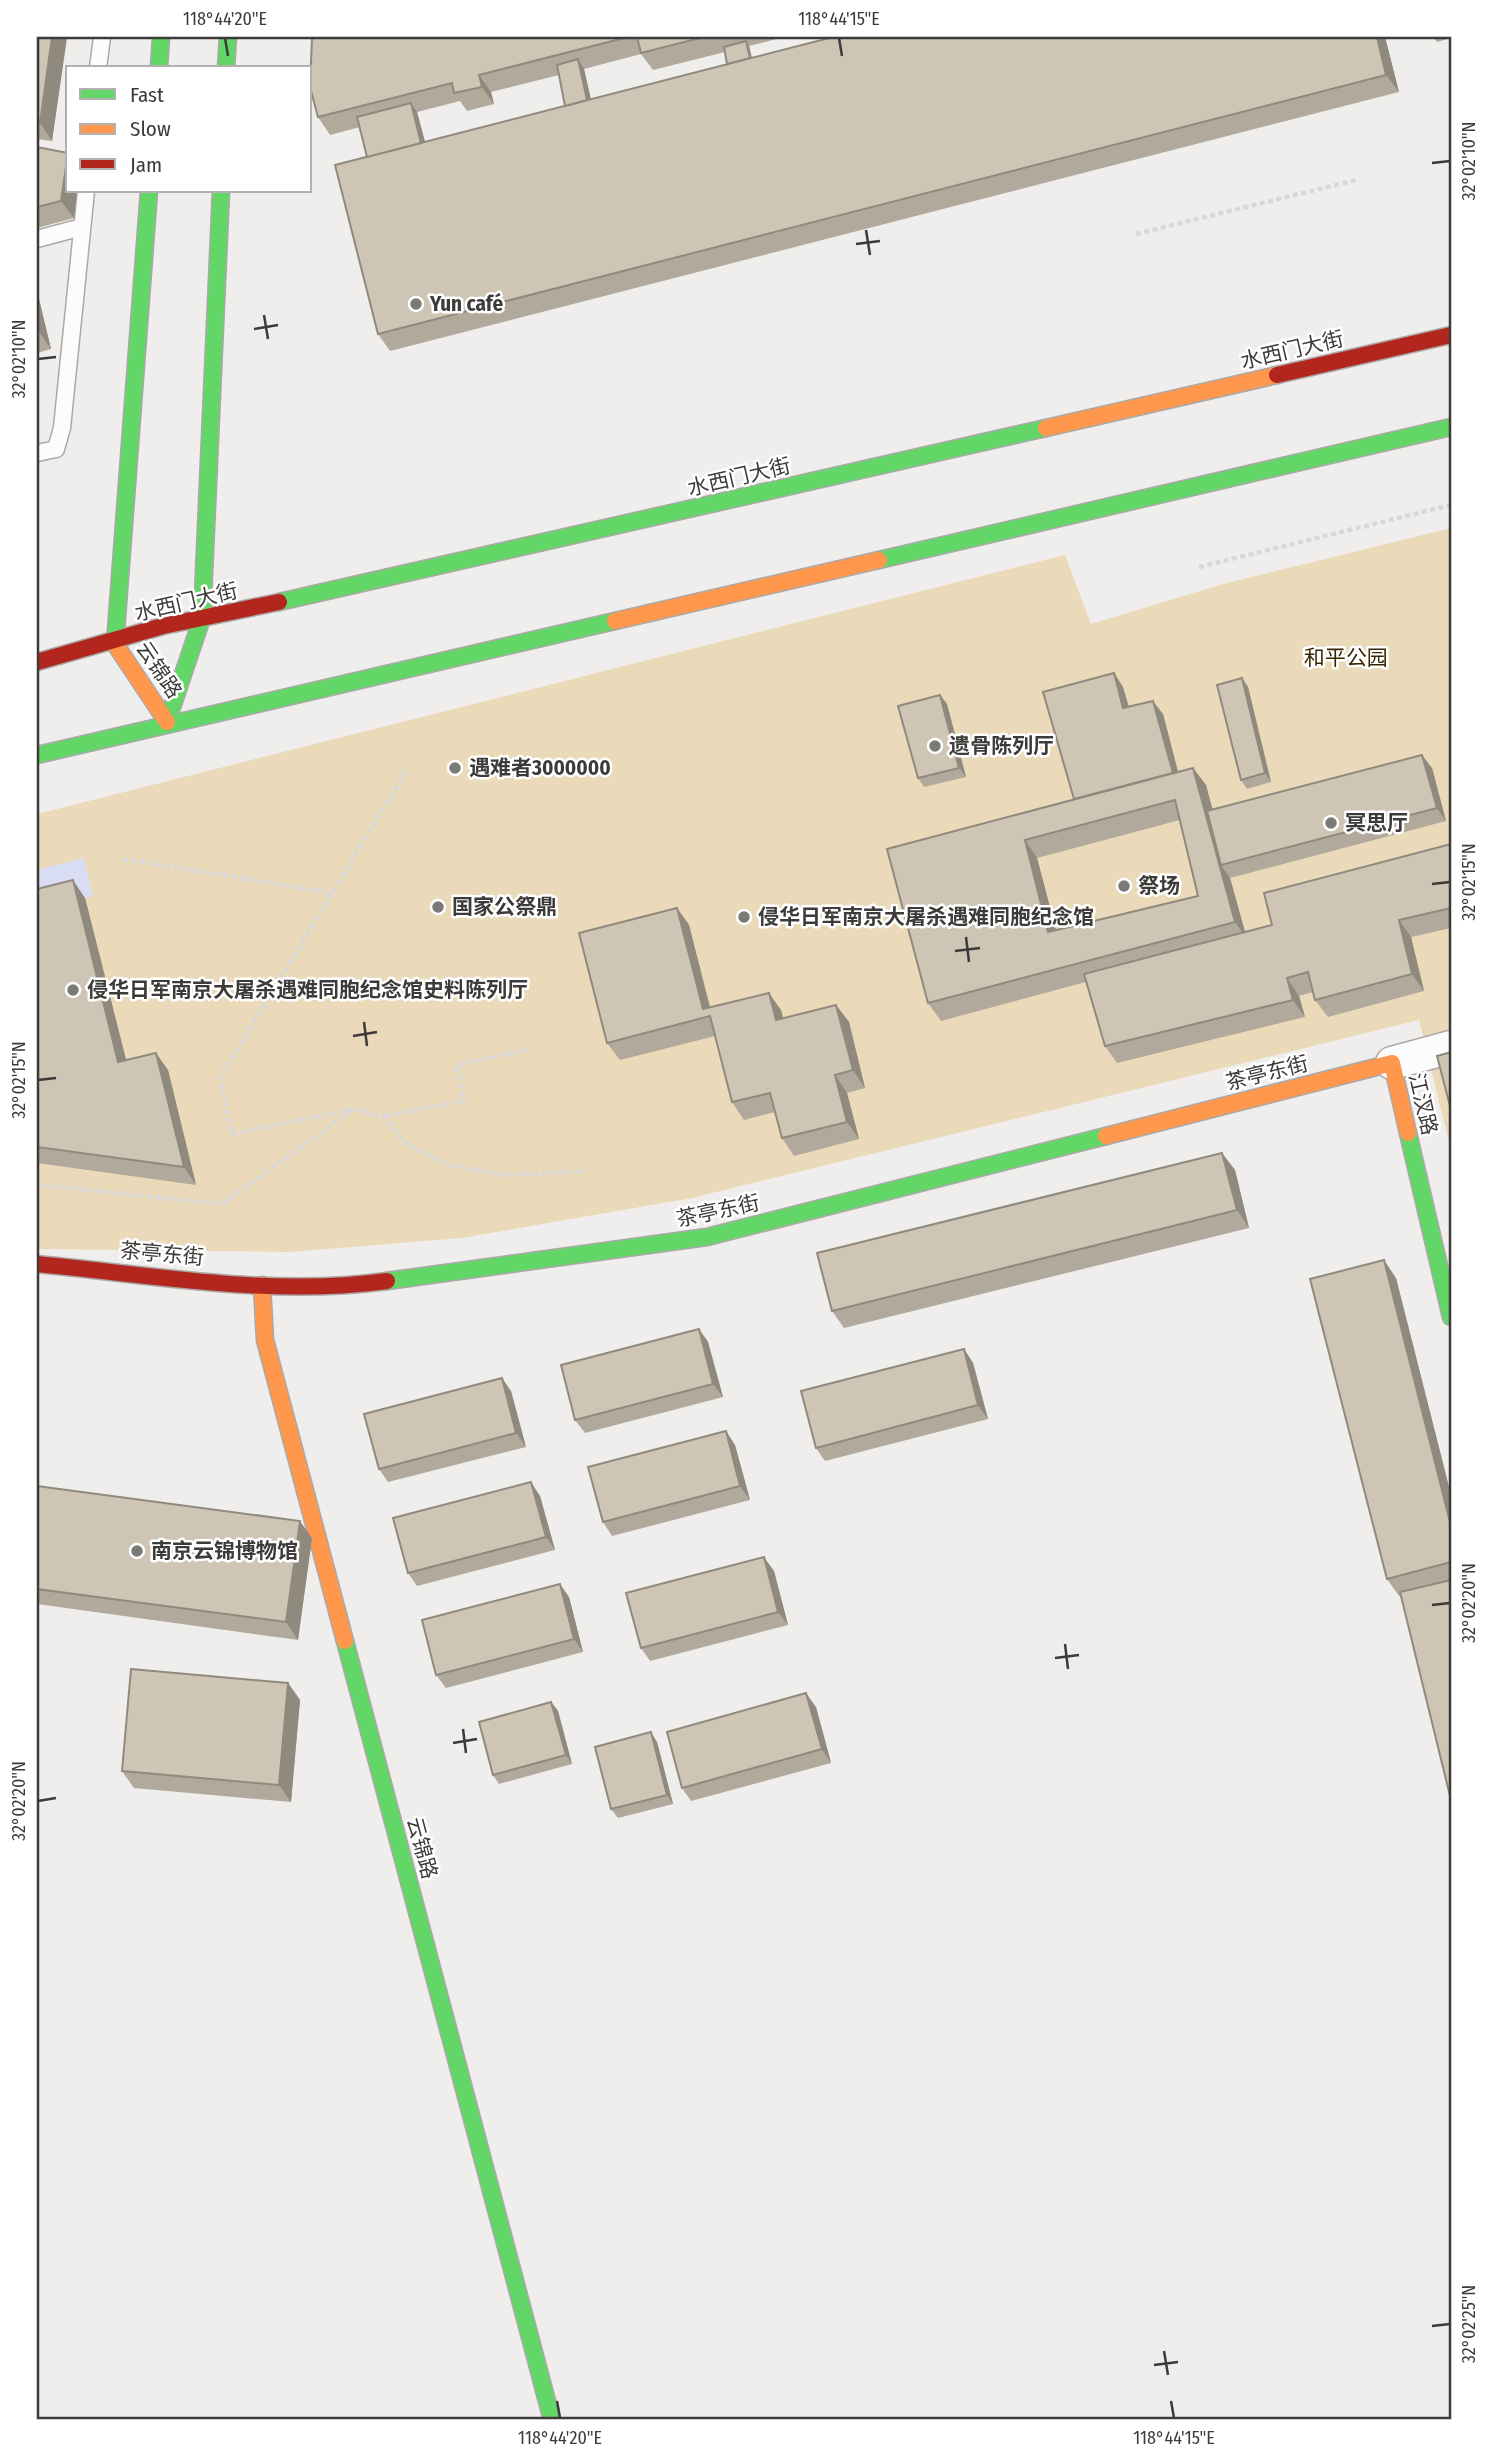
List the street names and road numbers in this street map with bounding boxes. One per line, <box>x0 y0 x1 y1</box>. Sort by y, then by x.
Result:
street label: 水西门大街 <box>1238 326 1346 374</box>
street label: 水西门大街 <box>685 453 793 501</box>
street label: 水西门大街 <box>132 578 240 626</box>
street label: 云锦路 <box>131 637 187 703</box>
street label: 茶亭东街 <box>1223 1050 1311 1096</box>
street label: 江汊路 <box>1403 1070 1443 1138</box>
street label: 茶亭东街 <box>674 1190 762 1232</box>
street label: 茶亭东街 <box>119 1237 205 1271</box>
street label: 云锦路 <box>401 1814 443 1882</box>

